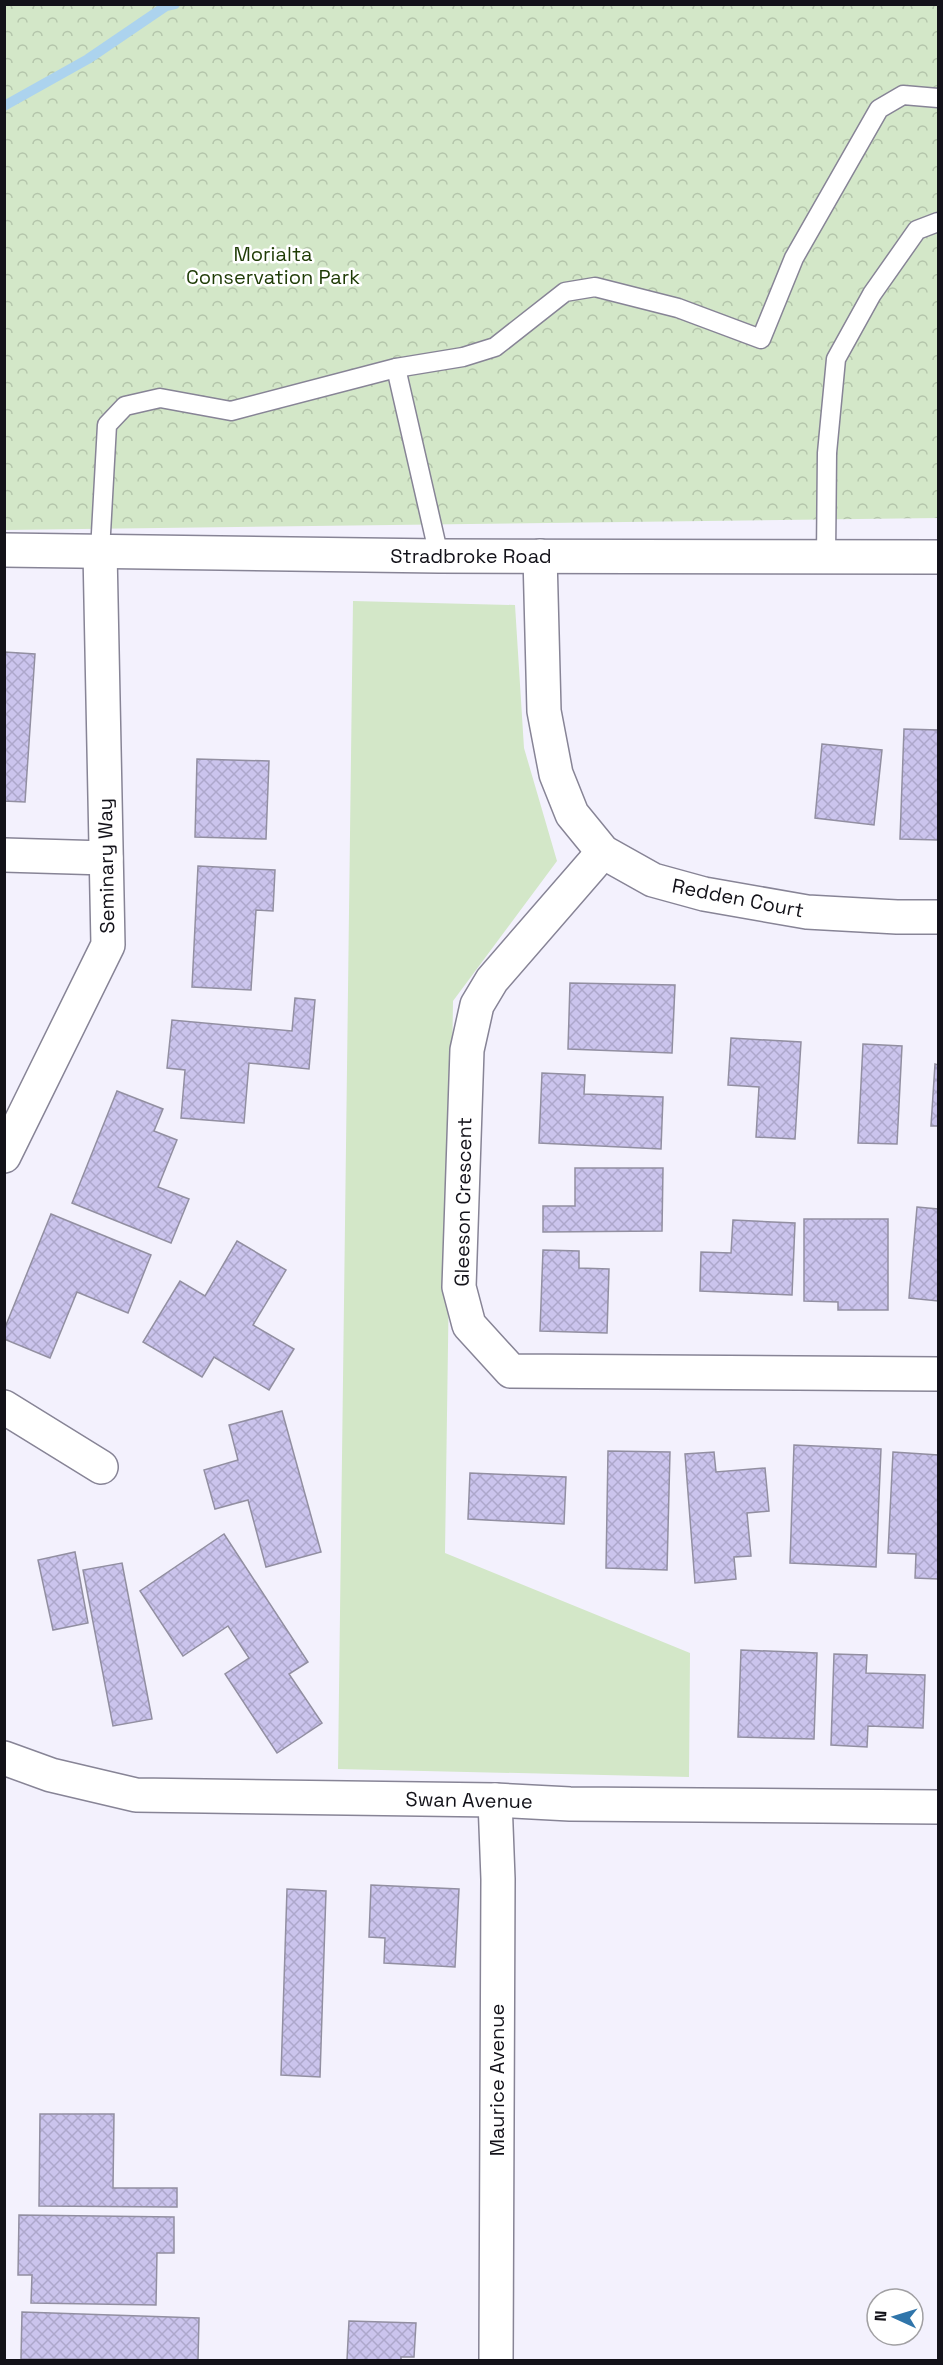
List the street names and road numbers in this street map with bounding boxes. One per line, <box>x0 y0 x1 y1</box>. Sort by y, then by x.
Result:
street label: Stradbroke Road <box>390 543 552 569</box>
street label: Seminary Way <box>92 798 120 934</box>
street label: Redden Court <box>670 872 806 924</box>
street label: Gleeson Crescent <box>449 1117 477 1287</box>
street label: Swan Avenue <box>405 1786 533 1814</box>
street label: Maurice Avenue <box>484 2004 510 2156</box>

